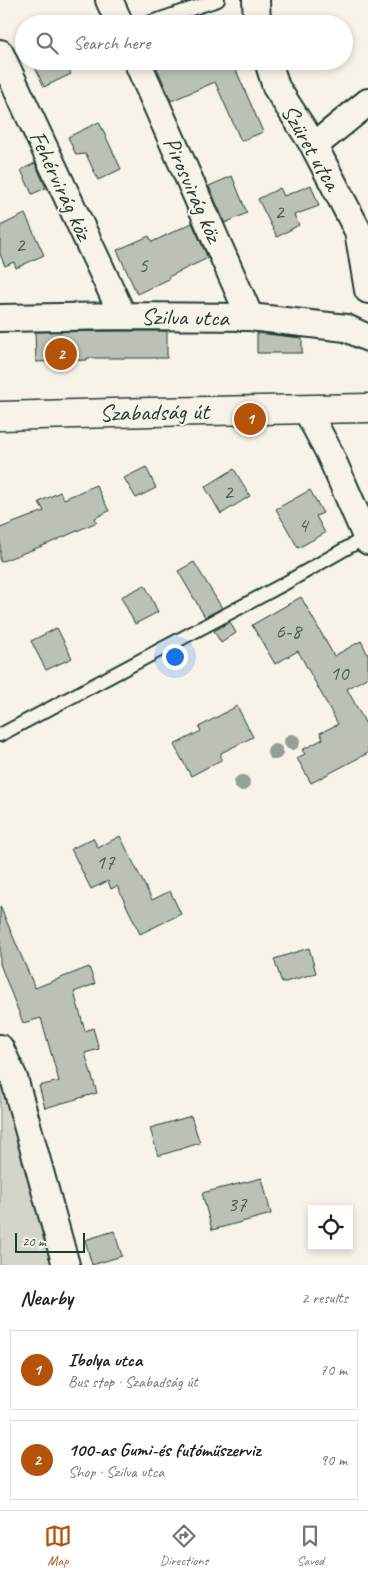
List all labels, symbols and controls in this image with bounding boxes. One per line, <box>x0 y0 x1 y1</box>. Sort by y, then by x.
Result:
search box <box>15 15 353 70</box>
icon: search <box>33 29 61 57</box>
text: Search here <box>73 31 150 55</box>
street label: Szüret utca <box>275 99 349 197</box>
street label: Fehérvirág köz <box>23 126 100 246</box>
street label: Pirosvirág köz <box>157 132 230 248</box>
house number: 2 <box>274 199 285 225</box>
house number: 2 <box>15 232 26 258</box>
house number: 5 <box>138 252 149 278</box>
street label: Szilva utca <box>141 301 231 333</box>
pin: 2 <box>45 335 77 373</box>
street label: Szabadság út <box>99 396 211 428</box>
pin: 1 <box>234 400 266 438</box>
house number: 2 <box>223 479 234 505</box>
house number: 4 <box>298 512 310 538</box>
house number: 6-8 <box>275 618 303 644</box>
your location <box>162 644 188 670</box>
house number: 10 <box>330 660 350 686</box>
house number: 17 <box>96 849 116 875</box>
house number: 37 <box>228 1191 248 1217</box>
map controls <box>308 1205 353 1250</box>
button: locate <box>308 1205 353 1250</box>
scale bar <box>15 1230 85 1253</box>
text: 20 m <box>22 1233 46 1250</box>
text: Nearby <box>20 1285 73 1311</box>
text: 2 results <box>301 1288 348 1308</box>
text: Ibolya utca <box>68 1348 142 1372</box>
text: 1 <box>33 1360 41 1380</box>
text: 70 m <box>320 1360 347 1380</box>
text: Bus stop · Szabadság út <box>68 1372 198 1392</box>
text: 100-as Gumi-és futóműszerviz <box>68 1438 260 1462</box>
text: 2 <box>33 1450 41 1470</box>
text: 90 m <box>320 1450 347 1470</box>
text: Shop · Szilva utca <box>68 1462 164 1482</box>
tab: Map <box>44 1522 72 1569</box>
tab: Directions <box>160 1522 208 1569</box>
tab: Saved <box>296 1522 324 1569</box>

